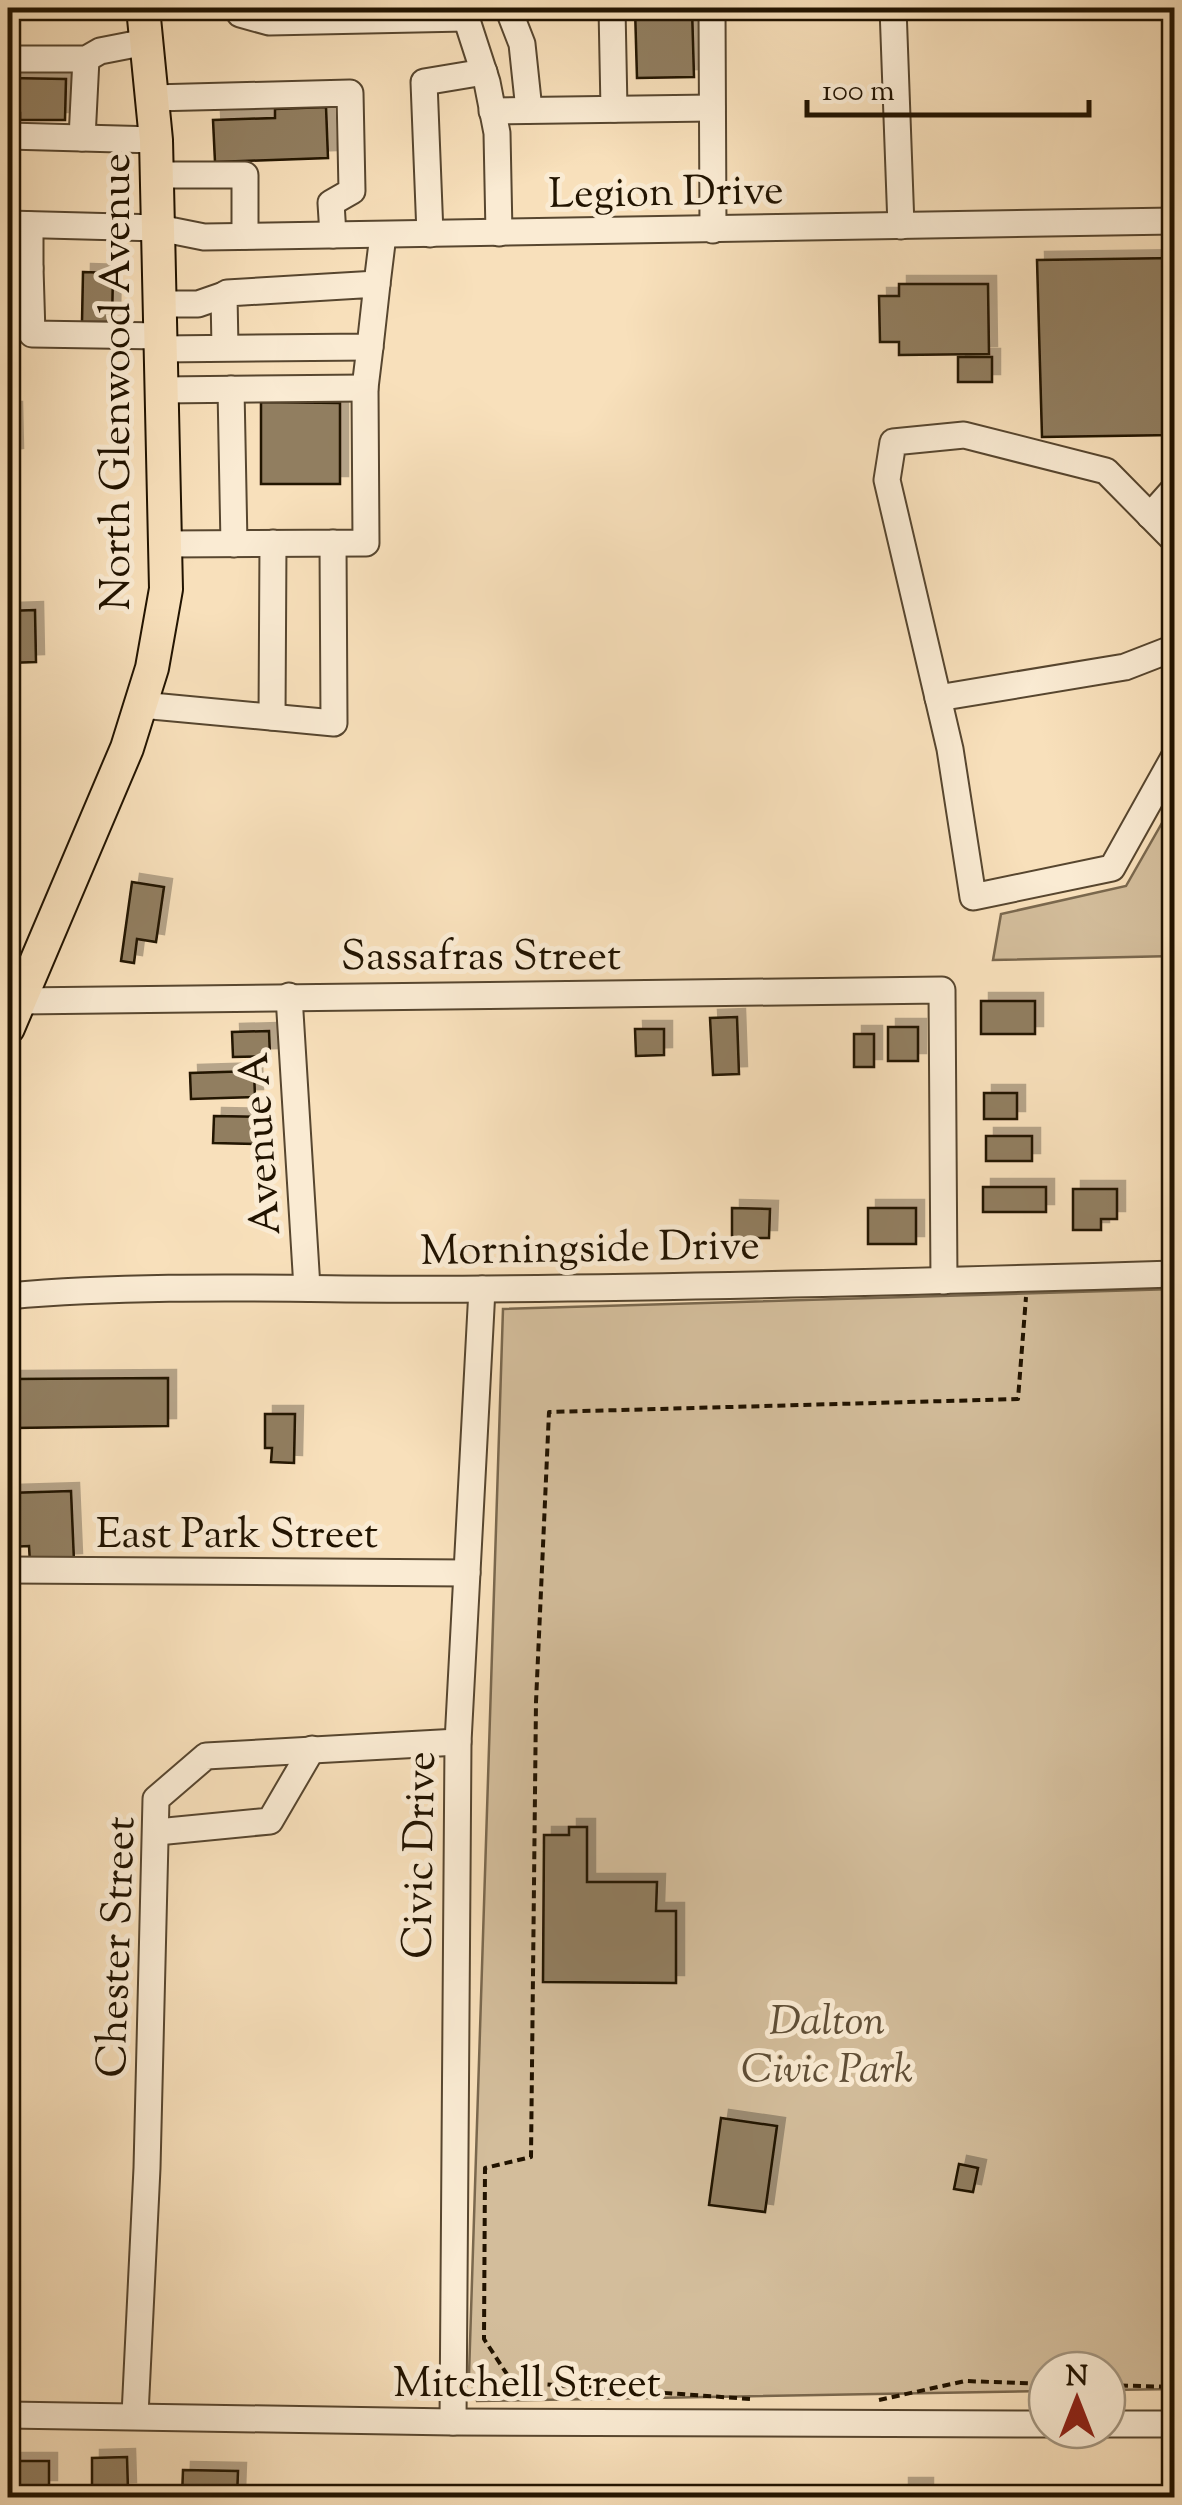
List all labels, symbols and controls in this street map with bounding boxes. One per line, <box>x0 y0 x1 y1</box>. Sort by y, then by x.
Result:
scale bar <box>807 55 1090 117</box>
text: 100 m <box>822 71 895 114</box>
street label: North Glenwood Avenue <box>89 153 149 611</box>
street label: Legion Drive <box>548 163 784 227</box>
street label: Sassafras Street <box>341 929 621 989</box>
street label: Avenue A <box>227 1050 299 1237</box>
street label: Morningside Drive <box>420 1218 760 1284</box>
street label: East Park Street <box>96 1507 378 1567</box>
street label: Civic Drive <box>390 1751 454 1959</box>
street label: Chester Street <box>84 1816 154 2079</box>
park label: Dalton Civic Park <box>741 1994 913 2102</box>
north arrow <box>1027 2350 1127 2450</box>
street label: Mitchell Street <box>393 2356 661 2416</box>
text: N <box>1066 2358 1088 2398</box>

